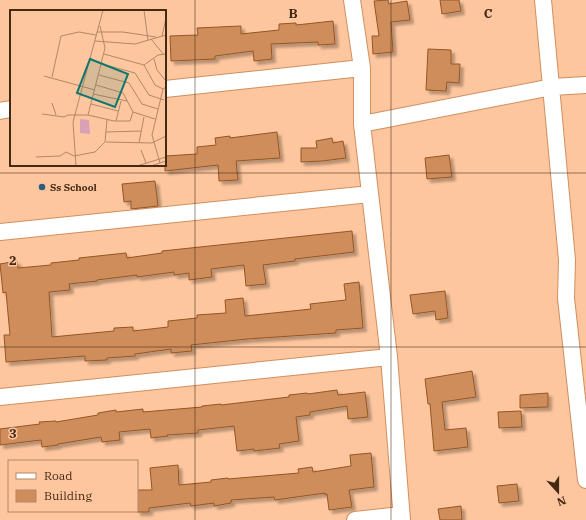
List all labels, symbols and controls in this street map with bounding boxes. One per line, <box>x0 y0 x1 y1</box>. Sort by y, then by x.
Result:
text: B <box>288 5 298 22</box>
text: C <box>484 5 493 22</box>
inset map <box>10 10 166 166</box>
place label: Ss School <box>50 181 97 194</box>
marker: Ss School <box>37 182 47 192</box>
text: 2 <box>9 252 17 269</box>
text: 3 <box>9 425 17 442</box>
legend <box>8 460 138 512</box>
text: Road <box>44 468 73 483</box>
north arrow <box>538 472 578 512</box>
text: Building <box>44 488 92 503</box>
text: N <box>555 493 568 510</box>

